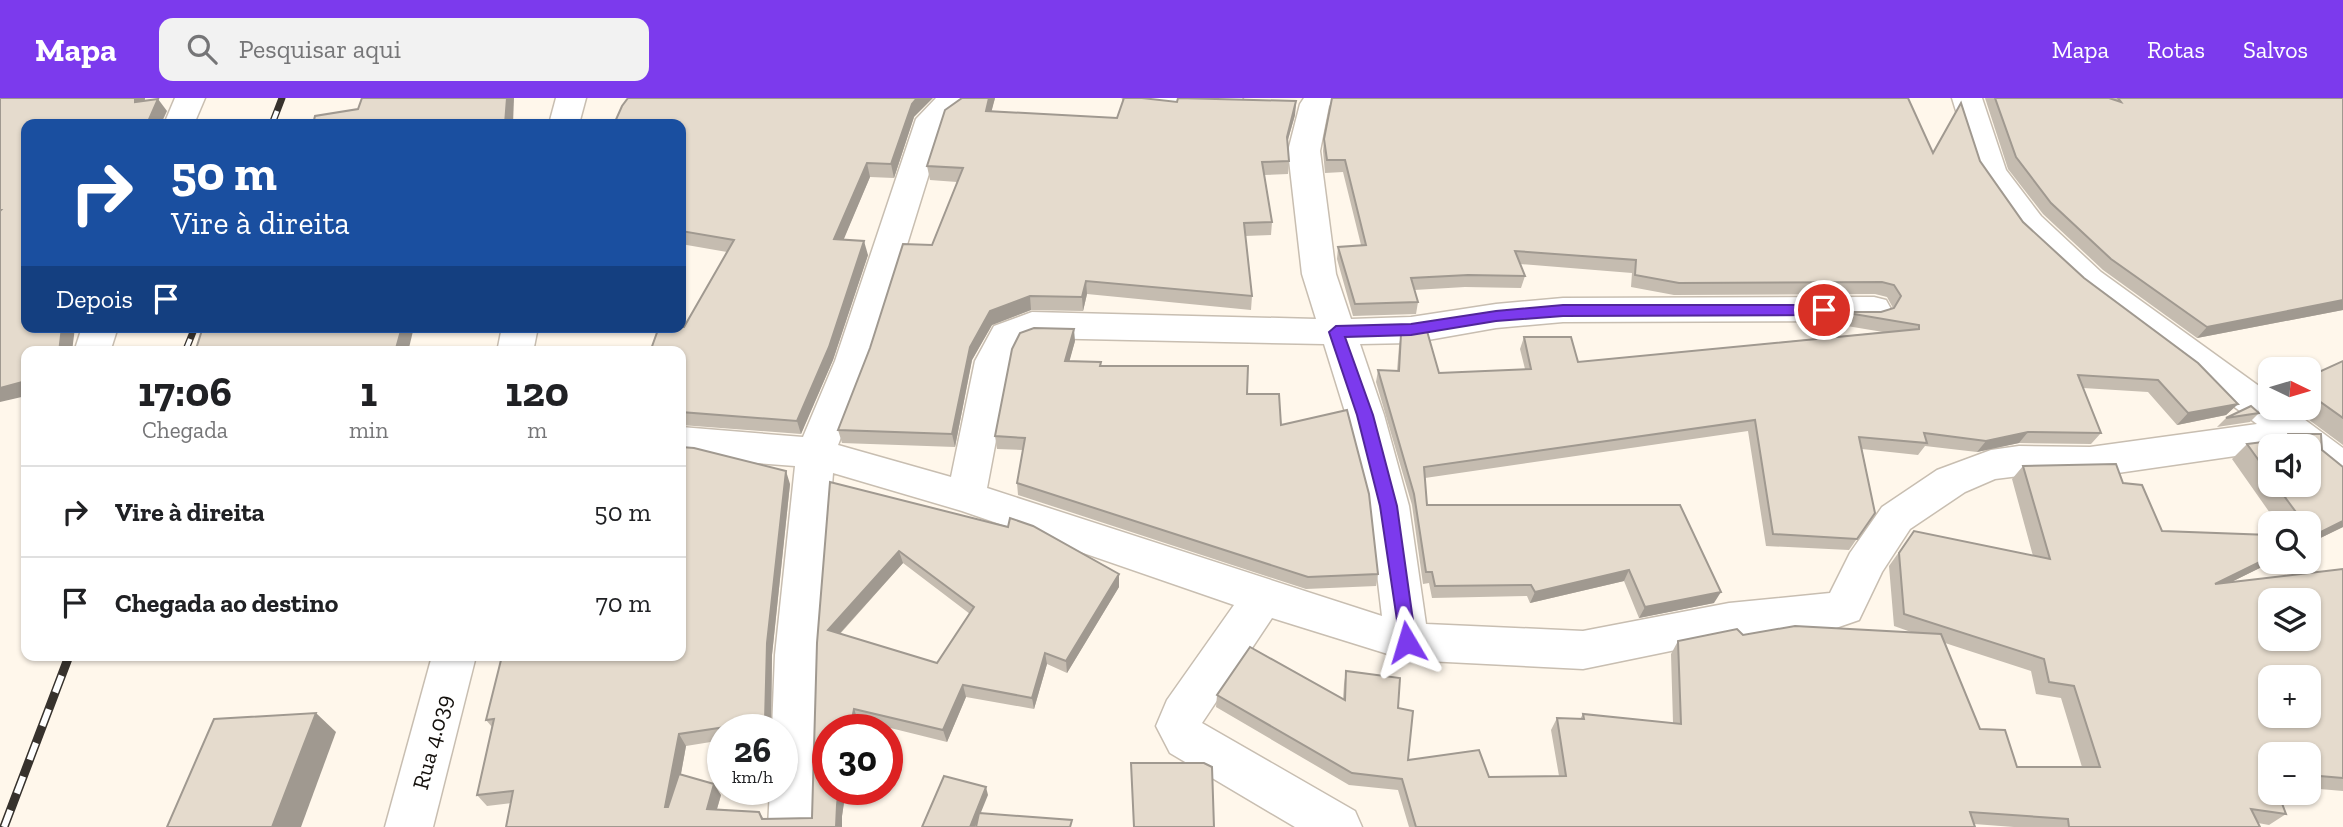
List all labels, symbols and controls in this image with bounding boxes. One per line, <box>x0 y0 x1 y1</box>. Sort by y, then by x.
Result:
search box <box>159 18 649 81</box>
text: Mapa <box>35 30 117 69</box>
icon: search <box>183 30 221 68</box>
text: Pesquisar aqui <box>239 33 401 65</box>
text: Mapa <box>2052 35 2109 64</box>
text: Rotas <box>2147 35 2205 64</box>
text: Salvos <box>2243 35 2308 64</box>
text: 50 m <box>171 144 277 203</box>
icon: right <box>56 147 147 238</box>
text: Vire à direita <box>171 204 350 242</box>
icon: arrive <box>147 280 185 318</box>
pin <box>1794 280 1854 340</box>
text: Depois <box>56 283 133 315</box>
icon: arrive <box>1805 291 1843 329</box>
north arrow <box>2258 357 2320 420</box>
map controls <box>2258 357 2321 805</box>
text: 17:06 <box>138 366 232 417</box>
text: 1 <box>360 366 377 417</box>
text: 120 <box>505 366 569 417</box>
text: Chegada <box>142 416 228 444</box>
text: min <box>349 416 388 444</box>
text: m <box>527 416 547 444</box>
button: sound <box>2258 434 2321 497</box>
icon: right <box>56 493 94 531</box>
text: Vire à direita <box>115 496 265 528</box>
text: 50 m <box>594 496 651 528</box>
button: search <box>2258 511 2321 574</box>
icon: arrive <box>56 584 94 622</box>
text: Chegada ao destino <box>115 587 338 619</box>
text: 70 m <box>595 587 651 619</box>
button: layers <box>2258 588 2321 651</box>
position arrow <box>1370 605 1444 679</box>
button: + <box>2258 665 2321 728</box>
street label: Rua 4.039 <box>406 691 458 793</box>
speed limit sign: 30 <box>812 714 903 805</box>
text: 26 <box>734 729 771 771</box>
button: − <box>2258 742 2321 805</box>
text: km/h <box>732 766 773 788</box>

